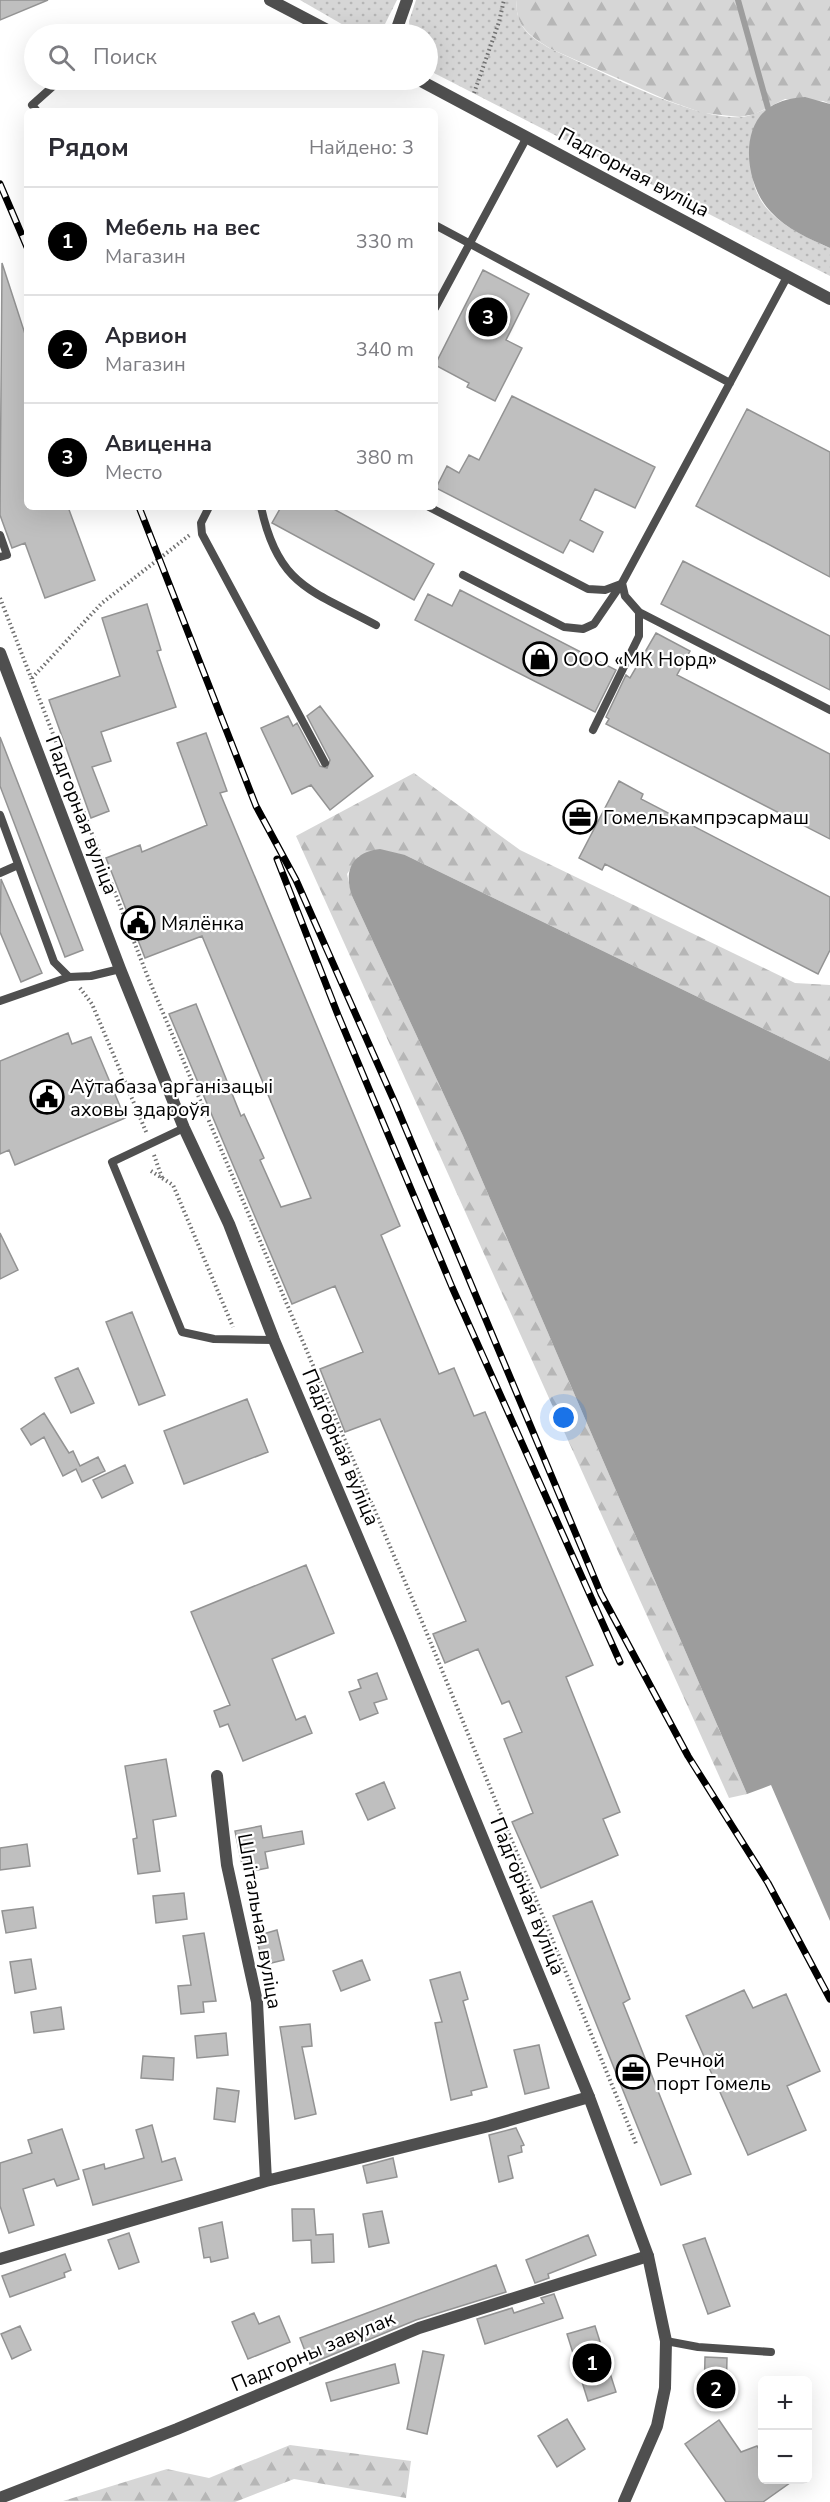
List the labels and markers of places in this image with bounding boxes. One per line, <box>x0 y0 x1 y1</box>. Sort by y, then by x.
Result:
pin: 3 <box>468 294 508 340</box>
shop icon: ООО «МК Норд» <box>522 641 558 677</box>
place label: ООО «МК Норд» <box>563 646 717 673</box>
office icon: Гомелькампрэсармаш <box>562 799 598 835</box>
place label: Гомелькампрэсармаш <box>603 804 809 831</box>
public building icon: Мялёнка <box>120 905 156 941</box>
place label: Мялёнка <box>161 910 244 937</box>
place label: Аўтабаза арганізацыі аховы здароўя <box>70 1073 273 1123</box>
public building icon: Аўтабаза арганізацыі аховы здароўя <box>29 1079 65 1115</box>
place label: Речной порт Гомель <box>656 2047 771 2097</box>
office icon: Речной порт Гомель <box>615 2054 651 2090</box>
pin: 1 <box>572 2340 612 2386</box>
pin: 2 <box>696 2366 736 2412</box>

